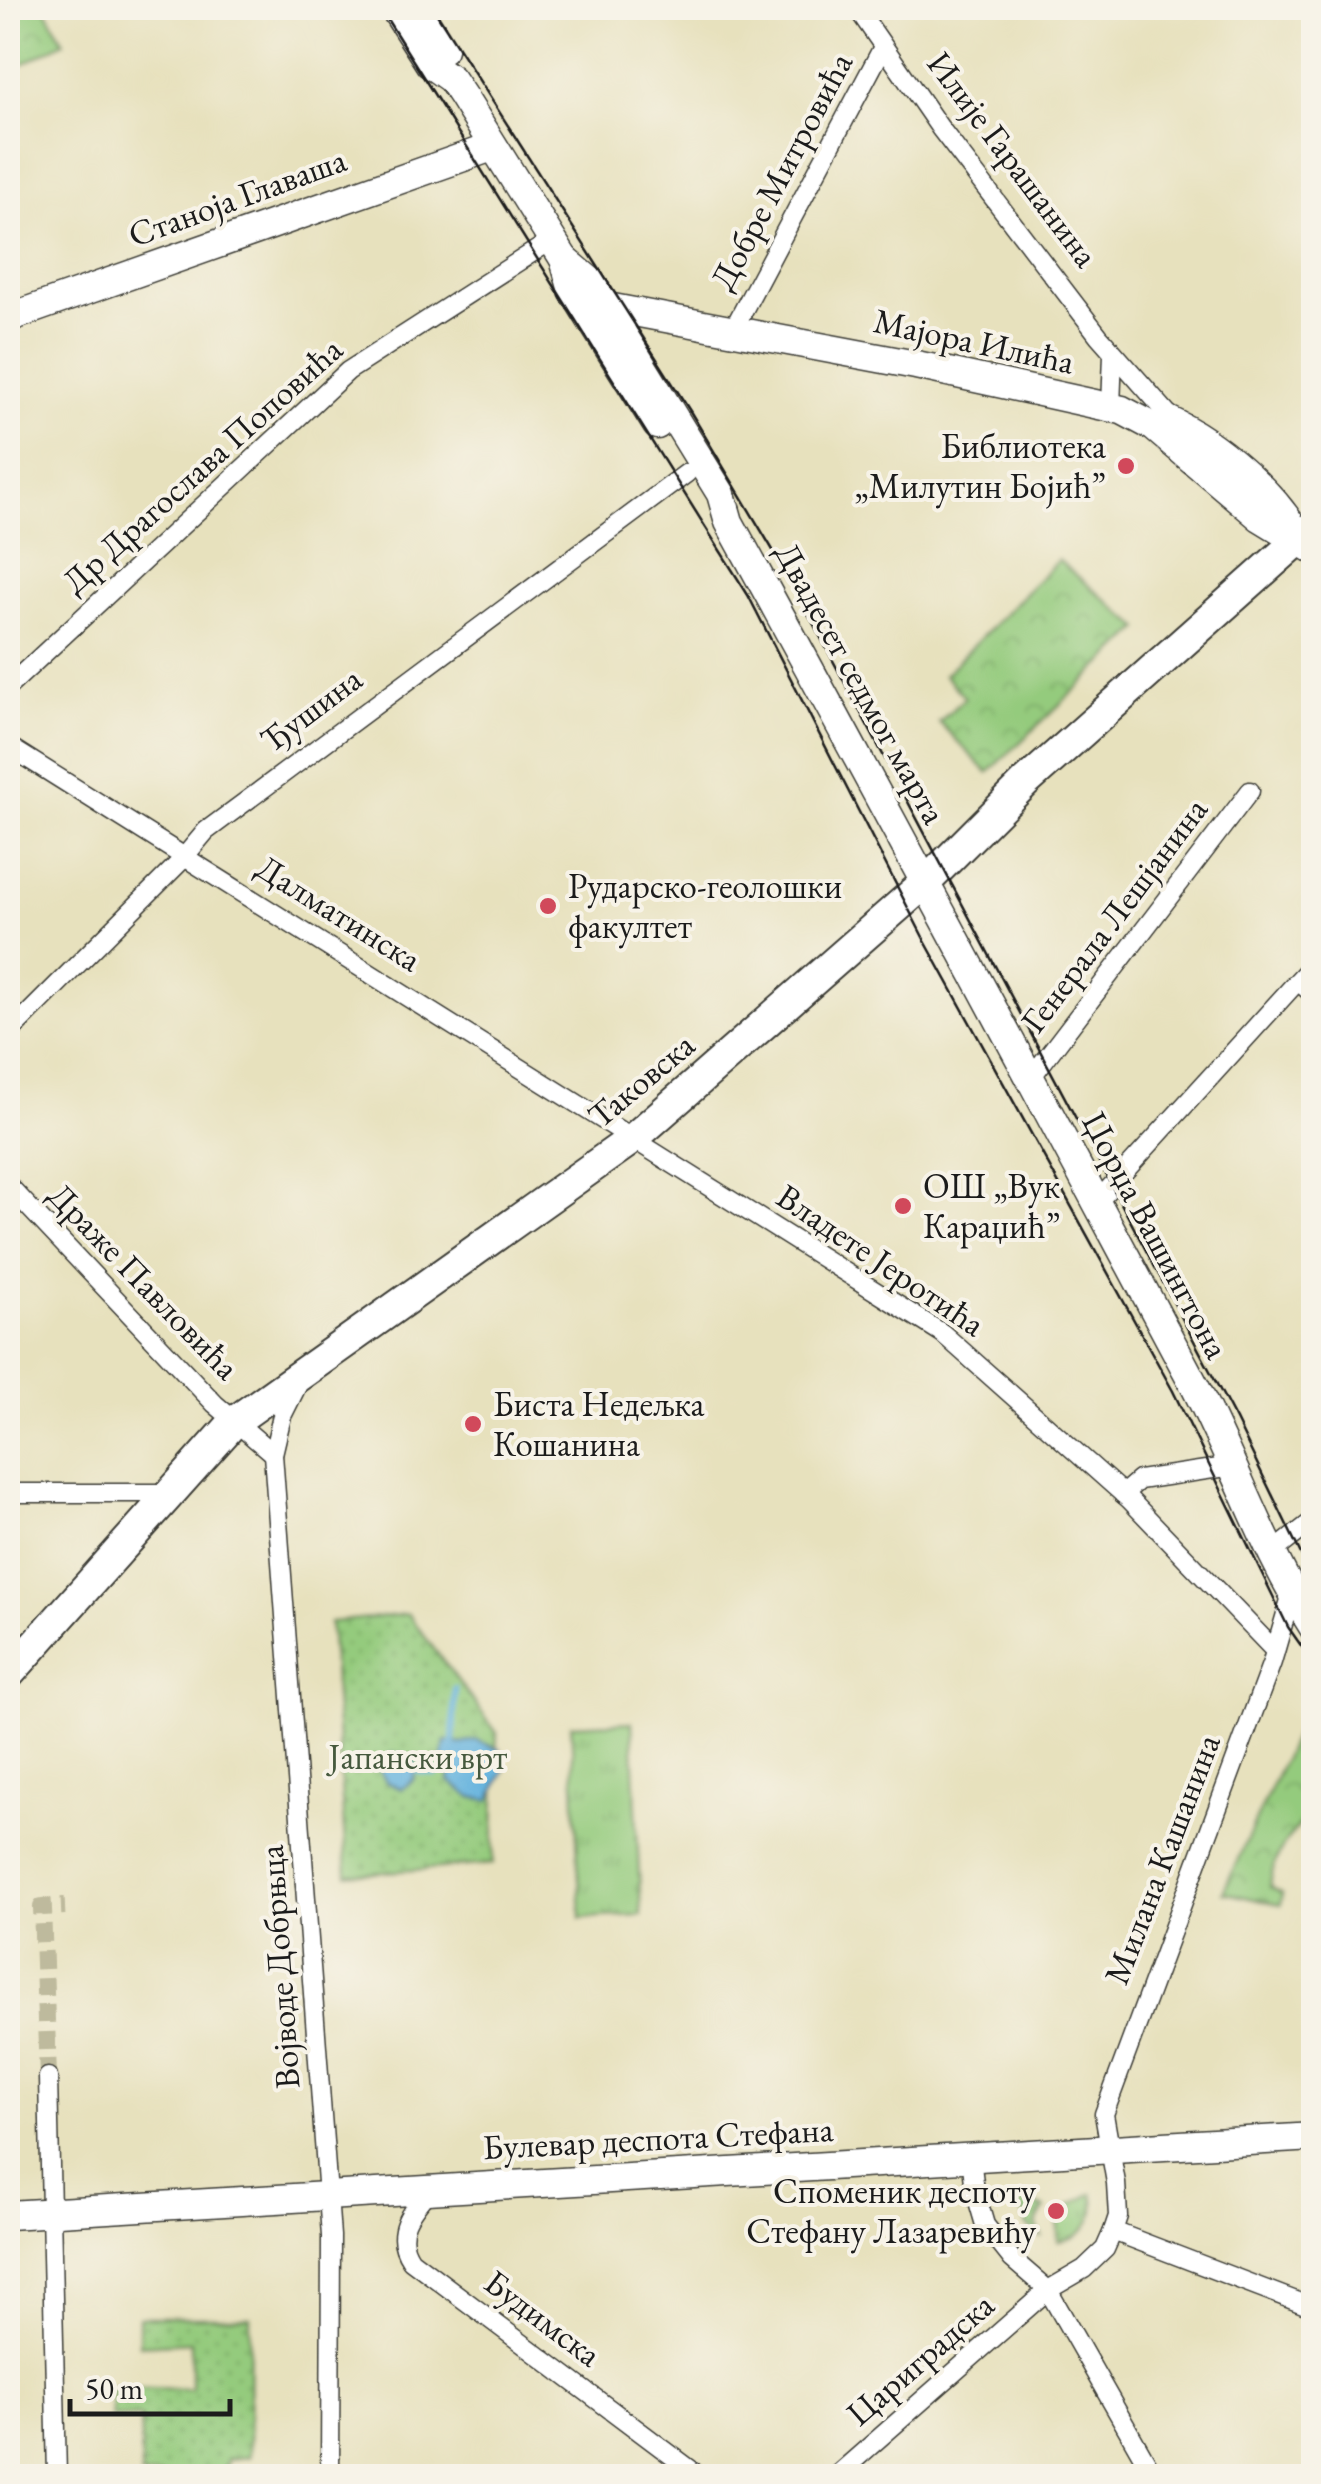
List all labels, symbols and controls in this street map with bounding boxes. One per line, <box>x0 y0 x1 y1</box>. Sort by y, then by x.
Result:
street label: Илије Гарашанина <box>917 42 1109 276</box>
street label: Добре Митровића <box>699 44 863 298</box>
street label: Станоја Главаша <box>122 136 352 258</box>
street label: Мајора Илића <box>870 297 1078 385</box>
street label: Др Драгослава Поповића <box>52 327 352 603</box>
place label: Библиотека „Милутин Бојић” <box>854 423 1106 509</box>
marker: Библиотека „Милутин Бојић” <box>1115 455 1137 477</box>
street label: Двадесет седмог марта <box>764 534 958 832</box>
street label: Ђушина <box>251 656 371 762</box>
street label: Генерала Лешјанина <box>1010 788 1218 1042</box>
street label: Далматинска <box>248 844 430 981</box>
place label: Рударско-геолошки факултет <box>568 863 842 949</box>
marker: Рударско-геолошки факултет <box>537 895 559 917</box>
street label: Таковска <box>578 1022 703 1137</box>
street label: Џорџа Вашингтона <box>1072 1104 1240 1367</box>
place label: ОШ „Вук Караџић” <box>923 1163 1060 1249</box>
street label: Драже Павловића <box>38 1173 250 1389</box>
street label: Владете Јеротића <box>768 1173 994 1347</box>
marker: ОШ „Вук Караџић” <box>892 1195 914 1217</box>
place label: Биста Недељка Кошанина <box>493 1381 705 1466</box>
marker: Биста Недељка Кошанина <box>462 1413 484 1435</box>
street label: Милана Кашанина <box>1093 1727 1230 1990</box>
park label: Јапански врт <box>326 1734 507 1780</box>
street label: Војводе Добрњца <box>248 1843 310 2090</box>
street label: Булевар деспота Стефана <box>481 2106 835 2170</box>
place label: Споменик деспоту Стефану Лазаревићу <box>746 2168 1037 2254</box>
marker: Споменик деспоту Стефану Лазаревићу <box>1045 2200 1067 2222</box>
street label: Будимска <box>475 2259 611 2377</box>
street label: Цариградска <box>836 2282 1004 2436</box>
scale bar <box>70 2354 230 2416</box>
text: 50 m <box>85 2369 143 2408</box>

